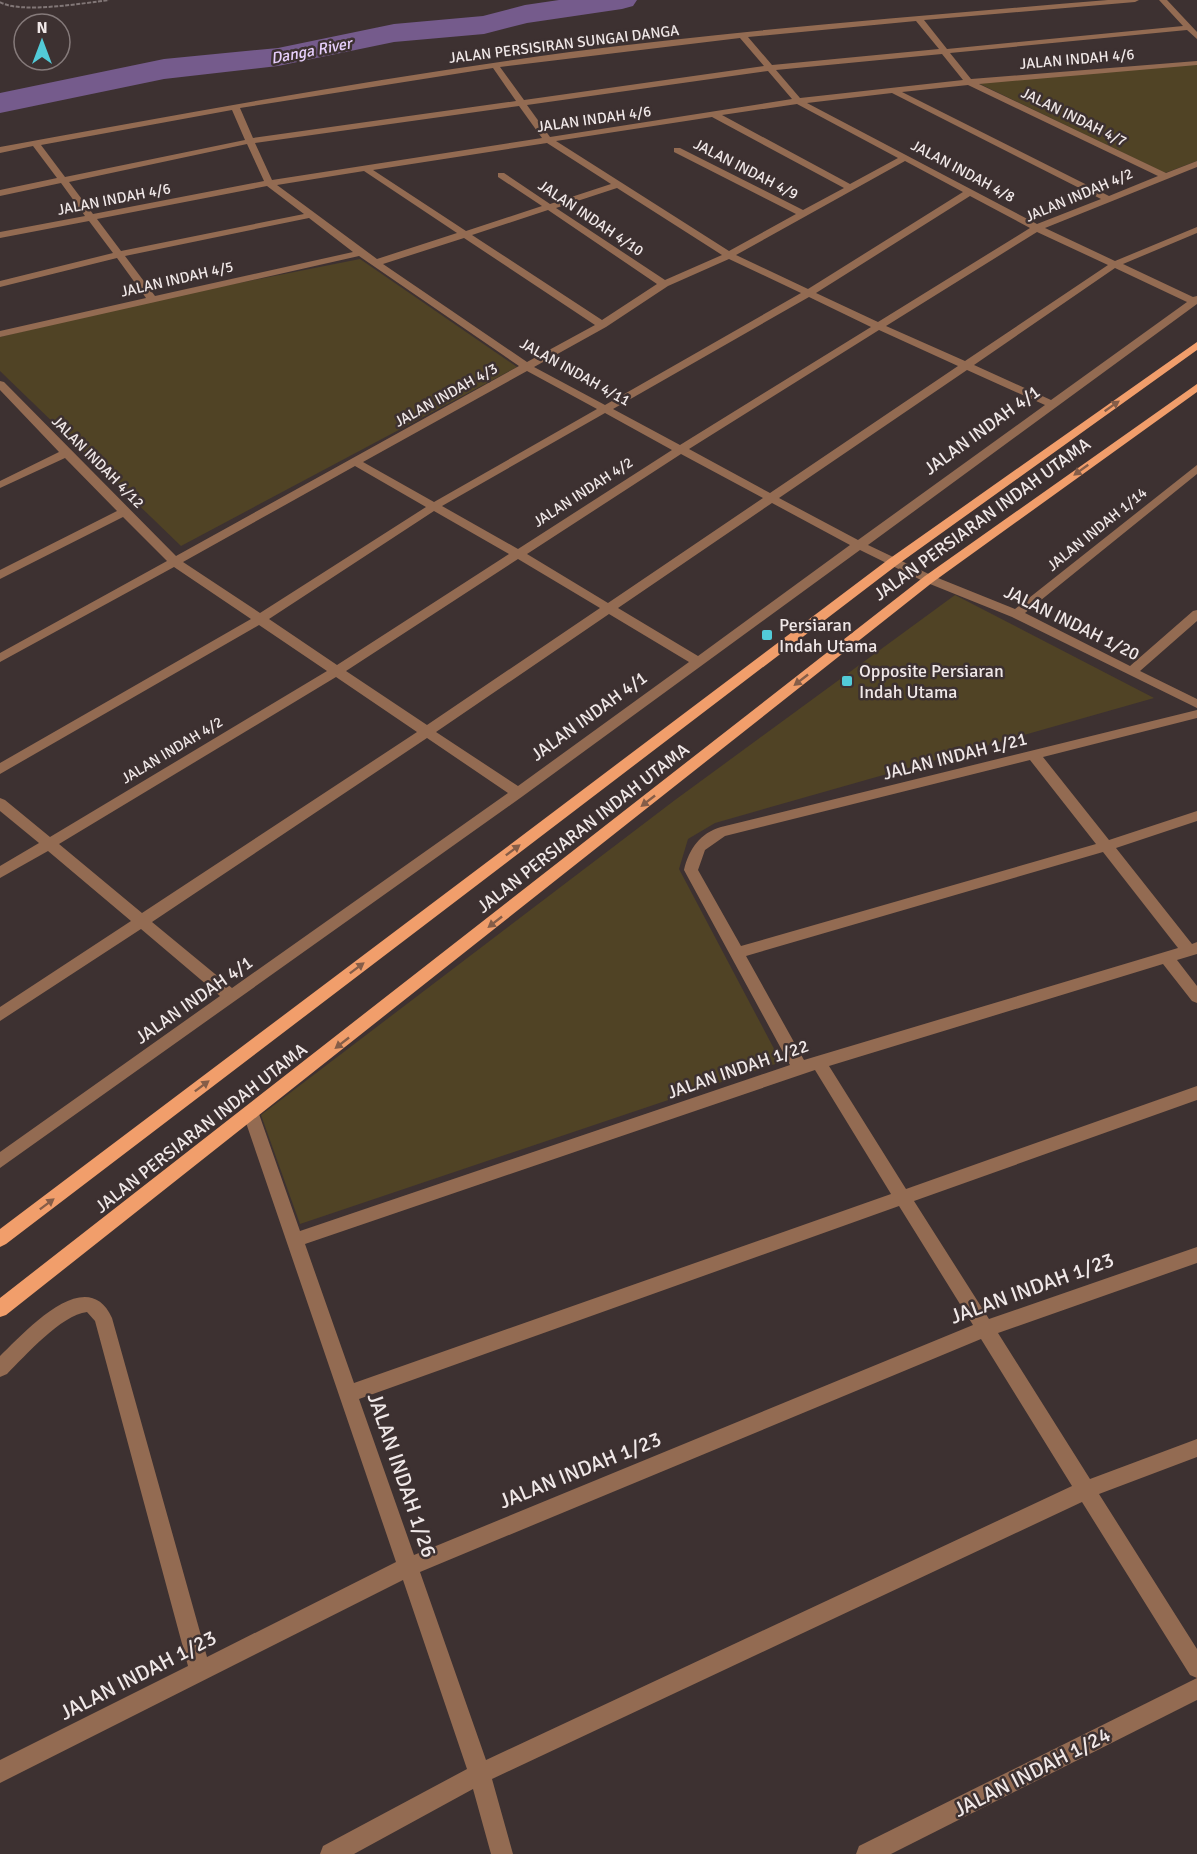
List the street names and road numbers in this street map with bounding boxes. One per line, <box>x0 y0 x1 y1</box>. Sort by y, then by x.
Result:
street label: JALAN PERSISIRAN SUNGAI DANGA <box>448 21 680 67</box>
street label: JALAN INDAH 4/6 <box>1019 45 1135 73</box>
street label: JALAN INDAH 4/7 <box>1018 84 1130 150</box>
street label: JALAN INDAH 4/6 <box>536 102 652 136</box>
street label: JALAN INDAH 4/9 <box>691 135 801 203</box>
street label: JALAN INDAH 4/8 <box>908 136 1018 206</box>
street label: JALAN INDAH 4/2 <box>1022 164 1136 226</box>
street label: JALAN INDAH 4/10 <box>535 176 647 260</box>
street label: JALAN INDAH 4/6 <box>56 179 172 219</box>
street label: JALAN INDAH 4/5 <box>119 257 235 301</box>
street label: JALAN INDAH 4/11 <box>517 334 633 410</box>
street label: JALAN INDAH 4/3 <box>391 359 501 431</box>
street label: JALAN INDAH 4/1 <box>920 380 1044 480</box>
street label: JALAN INDAH 4/12 <box>48 412 148 512</box>
street label: JALAN PERSIARAN INDAH UTAMA <box>869 433 1095 605</box>
street label: JALAN INDAH 4/2 <box>530 453 636 531</box>
street label: JALAN INDAH 1/14 <box>1043 483 1151 575</box>
street label: JALAN INDAH 1/20 <box>1001 581 1143 665</box>
street label: JALAN INDAH 4/1 <box>527 666 651 766</box>
street label: JALAN INDAH 4/2 <box>118 713 226 787</box>
street label: JALAN INDAH 1/21 <box>881 727 1029 785</box>
street label: JALAN PERSIARAN INDAH UTAMA <box>473 738 693 918</box>
street label: JALAN INDAH 4/1 <box>131 951 257 1049</box>
street label: JALAN INDAH 1/22 <box>664 1035 812 1103</box>
street label: JALAN PERSIARAN INDAH UTAMA <box>91 1038 311 1218</box>
street label: JALAN INDAH 1/23 <box>946 1246 1118 1330</box>
street label: JALAN INDAH 1/26 <box>362 1389 442 1561</box>
street label: JALAN INDAH 1/23 <box>495 1426 665 1514</box>
street label: JALAN INDAH 1/23 <box>55 1624 221 1726</box>
street label: JALAN INDAH 1/24 <box>949 1721 1115 1823</box>

